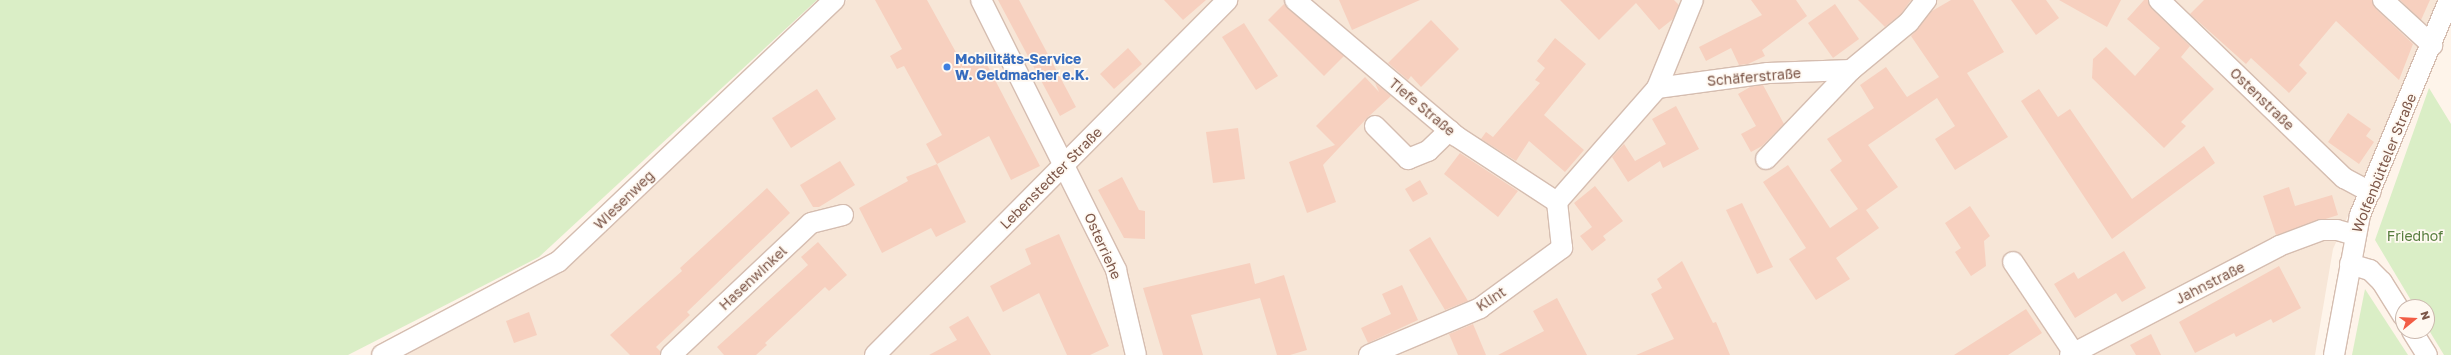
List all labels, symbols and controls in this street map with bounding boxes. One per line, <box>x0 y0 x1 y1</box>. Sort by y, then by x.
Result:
place label: Mobilitäts-Service W. Geldmacher e.K. <box>955 51 1089 84</box>
marker: Mobilitäts-Service W. Geldmacher e.K. <box>942 62 952 72</box>
street label: Ostenstraße <box>2226 64 2298 134</box>
street label: Schäferstraße <box>1706 65 1802 89</box>
street label: Tiefe Straße <box>1386 75 1458 139</box>
street label: Wolfenbütteler Straße <box>2348 91 2420 235</box>
street label: Lebenstedter Straße <box>996 123 1106 233</box>
street label: Wiesenweg <box>590 167 658 233</box>
street label: Osterriehe <box>1081 210 1125 282</box>
park label: Friedhof <box>2387 228 2443 244</box>
street label: Hasenwinkel <box>716 242 790 314</box>
street label: Jahnstraße <box>2173 258 2247 308</box>
street label: Klint <box>1473 283 1509 315</box>
north arrow <box>2395 299 2435 339</box>
text: N <box>2418 309 2433 321</box>

